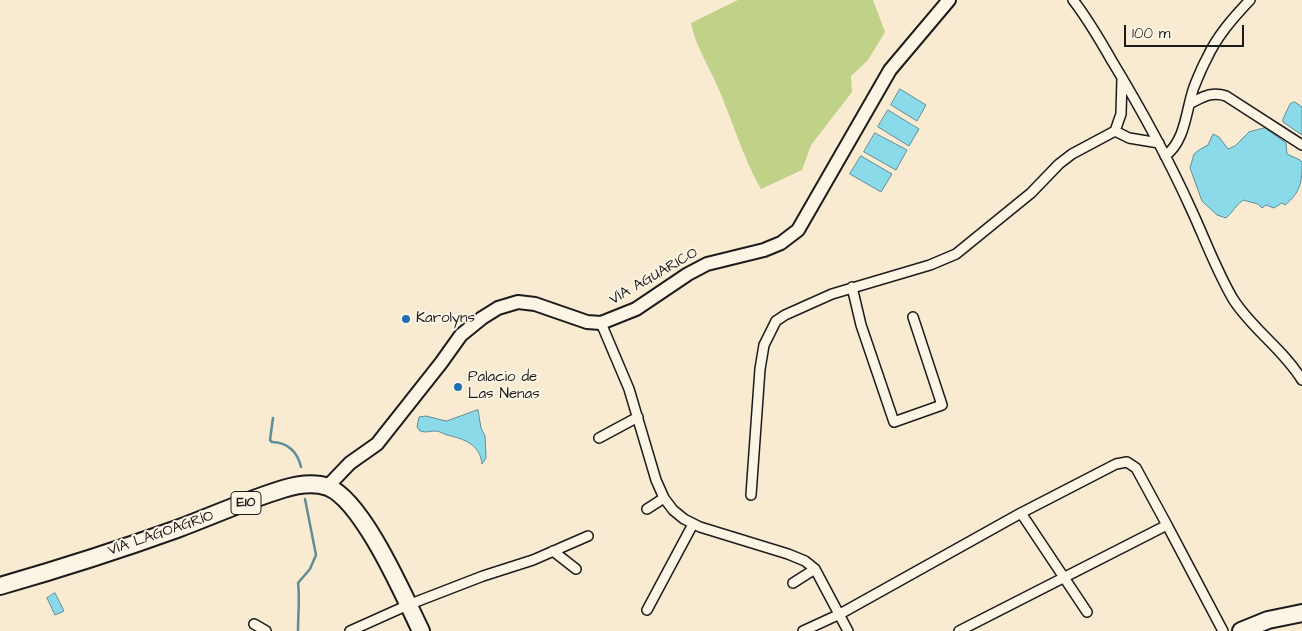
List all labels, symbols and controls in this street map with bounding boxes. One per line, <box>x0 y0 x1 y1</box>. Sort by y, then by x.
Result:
scale bar <box>1127 15 1247 47</box>
text: 100 m <box>1132 23 1171 44</box>
street label: VÍA AGUARICO <box>607 244 701 310</box>
place label: Karolyns <box>416 310 475 328</box>
marker: Karolyns <box>400 313 412 325</box>
place label: Palacio de Las Nenas <box>468 369 540 404</box>
marker: Palacio de Las Nenas <box>452 381 464 393</box>
road number: E10 <box>231 492 261 514</box>
street label: VÍA LAGOAGRÍO <box>106 507 216 561</box>

